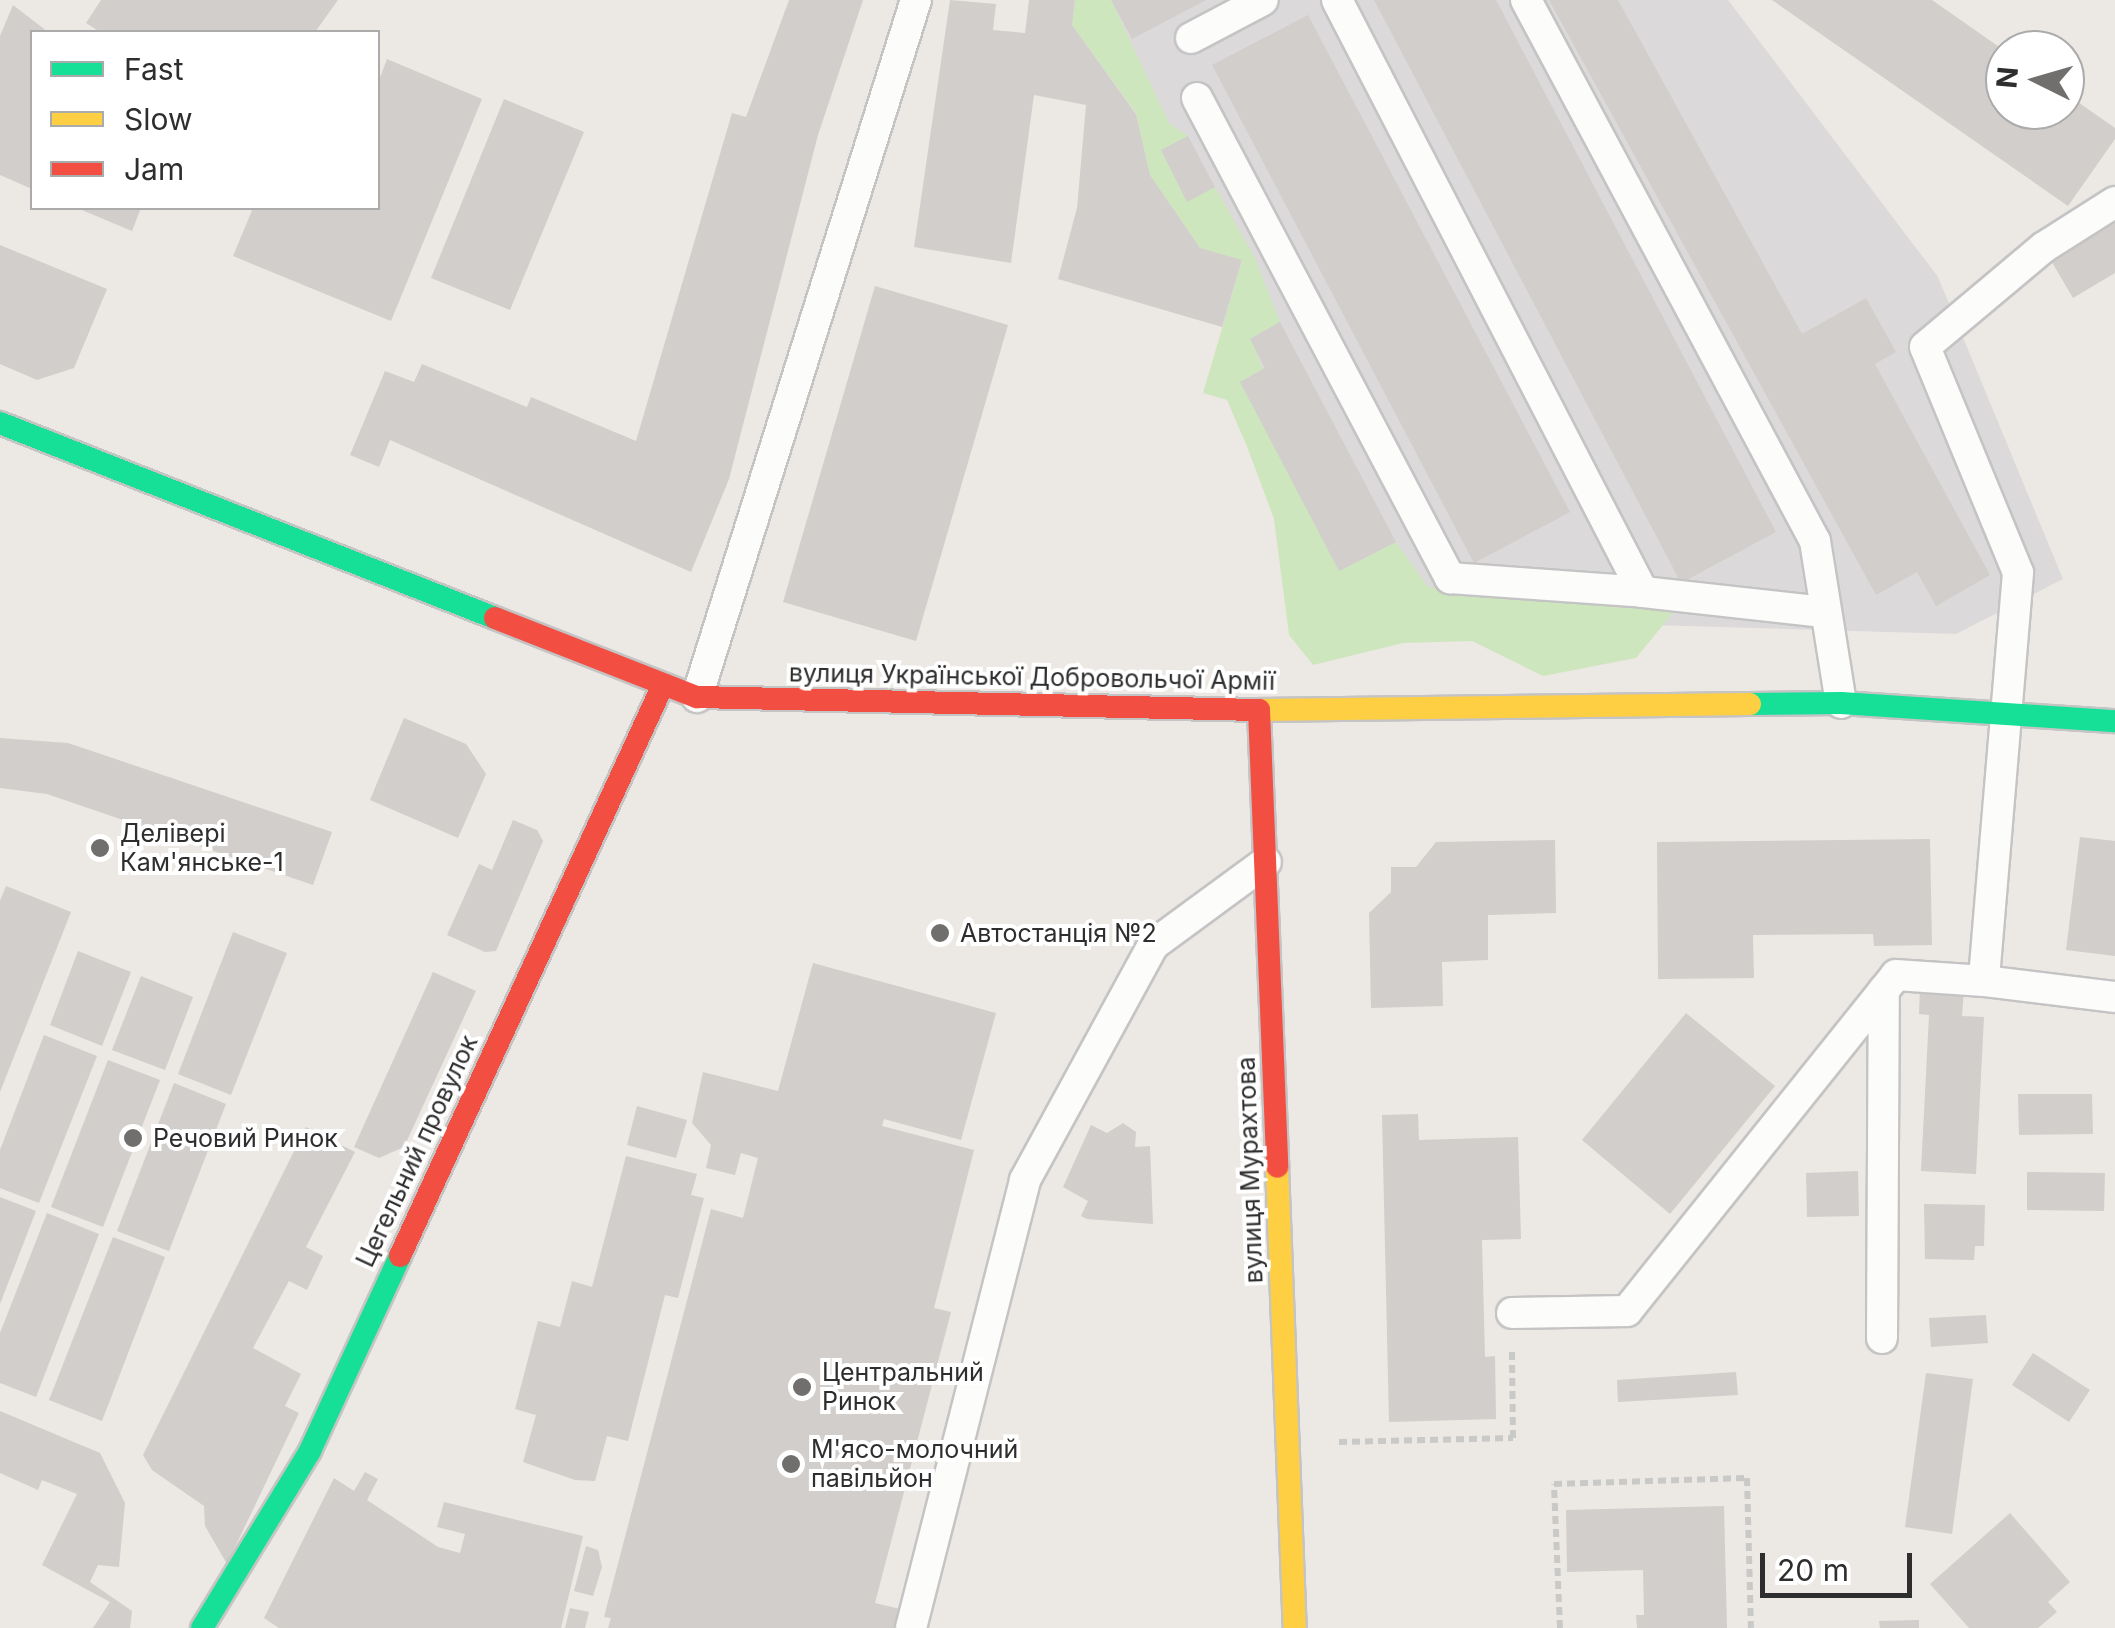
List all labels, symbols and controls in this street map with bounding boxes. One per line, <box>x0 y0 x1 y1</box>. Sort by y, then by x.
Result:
legend <box>30 30 380 210</box>
north arrow <box>1985 30 2085 130</box>
text: Fast <box>124 51 183 87</box>
text: N <box>1989 65 2025 90</box>
text: Slow <box>124 101 193 137</box>
text: Jam <box>124 151 184 187</box>
street label: вулиця Української Добровольчої Армії <box>789 658 1275 696</box>
place label: Делівері Кам'янське-1 <box>120 819 284 878</box>
marker: Делівері Кам'янське-1 <box>89 837 111 859</box>
place label: Автостанція №2 <box>960 918 1157 948</box>
marker: Автостанція №2 <box>929 922 951 944</box>
street label: Цегельний провулок <box>350 1030 484 1272</box>
street label: вулиця Мурахтова <box>1231 1056 1269 1284</box>
place label: Речовий Ринок <box>153 1123 338 1153</box>
marker: Речовий Ринок <box>122 1127 144 1149</box>
place label: Центральний Ринок <box>822 1358 984 1417</box>
marker: Центральний Ринок <box>791 1376 813 1398</box>
place label: М'ясо-молочний павільйон <box>811 1435 1018 1494</box>
marker: М'ясо-молочний павільйон <box>780 1453 802 1475</box>
scale bar <box>1765 1533 1918 1595</box>
text: 20 m <box>1777 1552 1849 1588</box>

